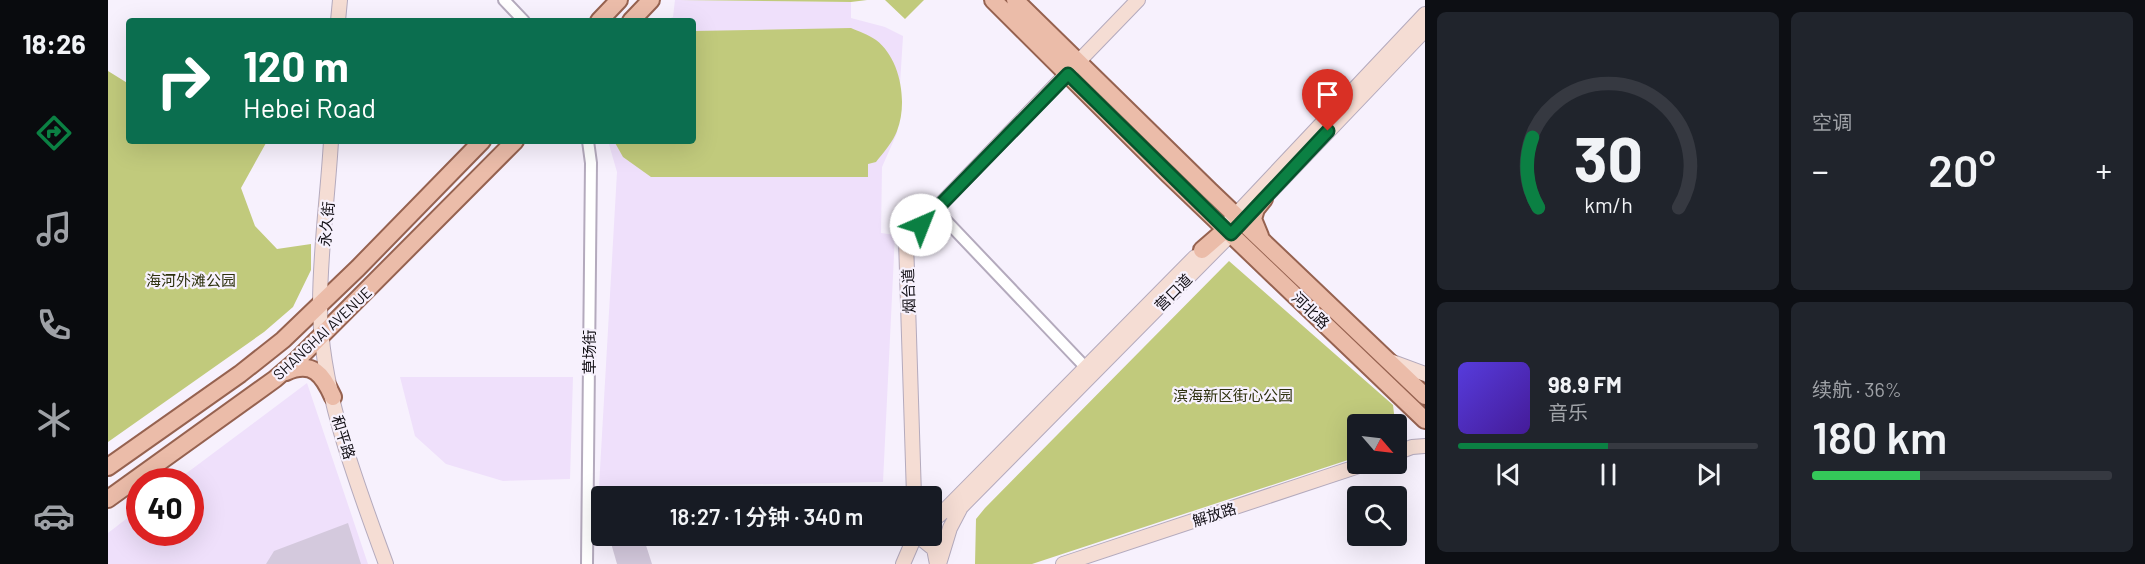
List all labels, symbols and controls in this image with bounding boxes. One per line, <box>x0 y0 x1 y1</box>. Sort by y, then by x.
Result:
text: 18:26 <box>22 27 86 59</box>
text: 120 m <box>243 40 349 90</box>
icon: right <box>144 42 222 120</box>
pin <box>1302 69 1353 131</box>
icon: arrive <box>1311 78 1344 111</box>
text: Hebei Road <box>243 91 376 123</box>
text: 空调 <box>1812 110 1852 134</box>
icon: directions <box>33 112 75 154</box>
text: 30 <box>1573 120 1643 194</box>
text: 20° <box>1928 142 1996 196</box>
text: − <box>1812 150 1829 190</box>
text: + <box>2096 150 2112 190</box>
text: km/h <box>1584 192 1632 217</box>
position arrow <box>889 193 953 257</box>
street label: 永久街 <box>315 201 337 247</box>
icon: music <box>33 208 75 250</box>
street label: 烟台道 <box>898 268 918 314</box>
street label: 营口道 <box>1151 270 1195 314</box>
park label: 海河外滩公园 <box>146 271 236 289</box>
street label: SHANGHAI AVENUE <box>269 283 375 383</box>
street label: 河北路 <box>1289 288 1333 332</box>
icon: phone <box>33 304 75 346</box>
street label: 草场街 <box>580 329 598 375</box>
text: 98.9 FM <box>1548 371 1622 397</box>
text: 续航 · 36% <box>1812 377 1902 401</box>
park label: 滨海新区街心公园 <box>1173 386 1293 404</box>
icon: climate <box>33 399 75 441</box>
text: 音乐 <box>1548 400 1588 424</box>
text: 180 km <box>1812 409 1947 463</box>
street label: 和平路 <box>329 413 359 461</box>
north arrow <box>1347 414 1407 474</box>
map controls <box>1347 414 1407 546</box>
icon: previous <box>1492 458 1525 491</box>
icon: pause <box>1592 458 1625 491</box>
icon: next <box>1692 458 1725 491</box>
speed limit sign: 40 <box>126 468 204 546</box>
button: search <box>1347 486 1407 546</box>
icon: car <box>33 495 75 537</box>
street label: 解放路 <box>1190 498 1238 530</box>
text: 18:27 · 1 分钟 · 340 m <box>670 503 863 529</box>

